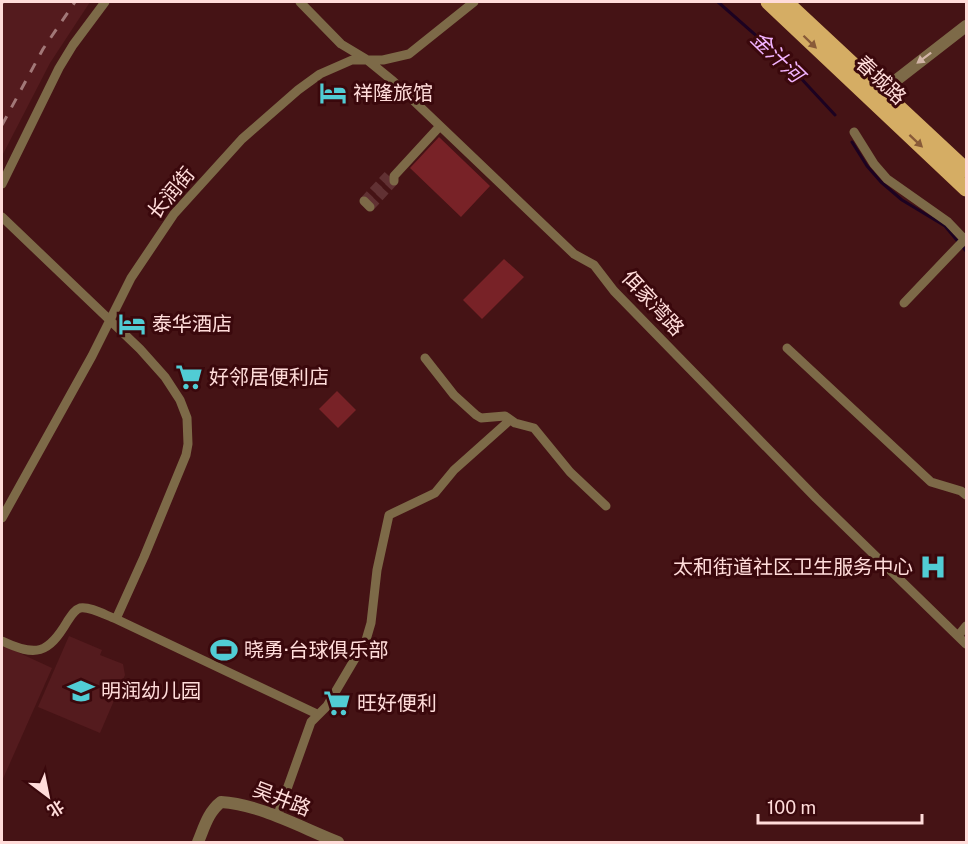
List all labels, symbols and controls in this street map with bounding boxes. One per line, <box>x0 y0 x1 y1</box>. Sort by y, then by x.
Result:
water label: 金汁河 <box>746 26 812 90</box>
one-way arrow <box>803 35 818 49</box>
street label: 春城路 <box>851 51 911 109</box>
one-way arrow <box>916 52 931 64</box>
hotel icon: 祥隆旅馆 <box>318 78 348 108</box>
place label: 祥隆旅馆 <box>353 81 433 105</box>
one-way arrow <box>908 134 923 148</box>
street label: 长润街 <box>143 162 199 224</box>
street label: 佴家湾路 <box>617 266 689 340</box>
hotel icon: 泰华酒店 <box>117 309 147 339</box>
place label: 泰华酒店 <box>152 312 232 336</box>
supermarket icon: 好邻居便利店 <box>174 362 204 392</box>
place label: 好邻居便利店 <box>209 365 329 389</box>
hospital icon: 太和街道社区卫生服务中心 <box>918 552 948 582</box>
place label: 太和街道社区卫生服务中心 <box>673 555 913 579</box>
sports icon: 晓勇·台球俱乐部 <box>209 635 239 665</box>
place label: 晓勇·台球俱乐部 <box>244 638 389 662</box>
school or university icon: 明润幼儿园 <box>66 676 96 706</box>
place label: 明润幼儿园 <box>101 679 201 703</box>
supermarket icon: 旺好便利 <box>322 688 352 718</box>
place label: 旺好便利 <box>357 691 437 715</box>
north arrow <box>18 766 78 826</box>
street label: 吴井路 <box>250 777 314 821</box>
scale bar <box>758 787 922 825</box>
text: 北 <box>44 796 68 821</box>
text: 100 m <box>767 797 816 818</box>

